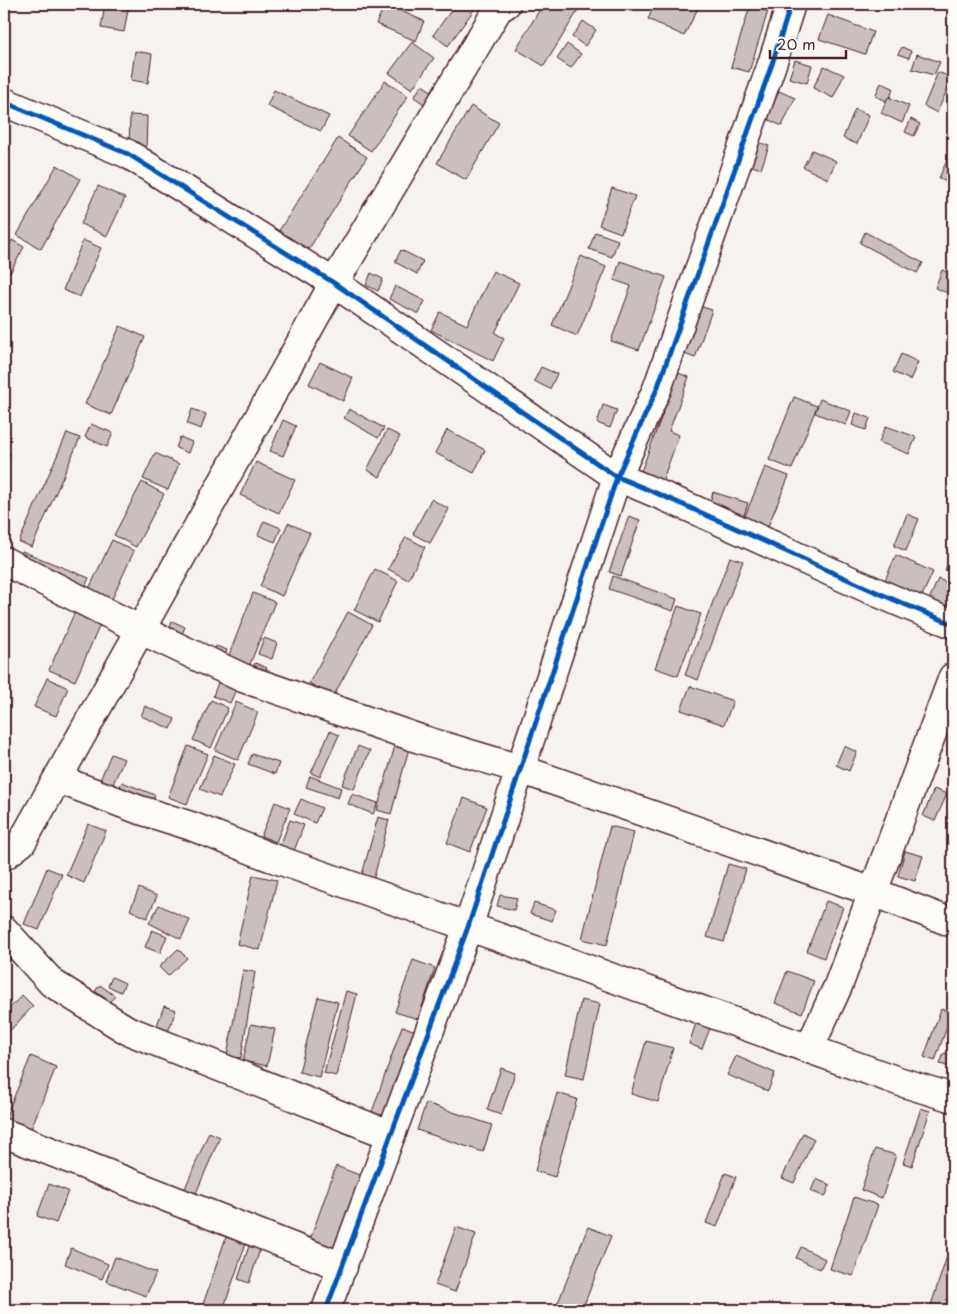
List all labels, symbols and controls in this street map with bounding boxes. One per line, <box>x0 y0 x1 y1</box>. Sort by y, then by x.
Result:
scale bar <box>770 28 846 60</box>
text: 20 m <box>777 32 816 55</box>

